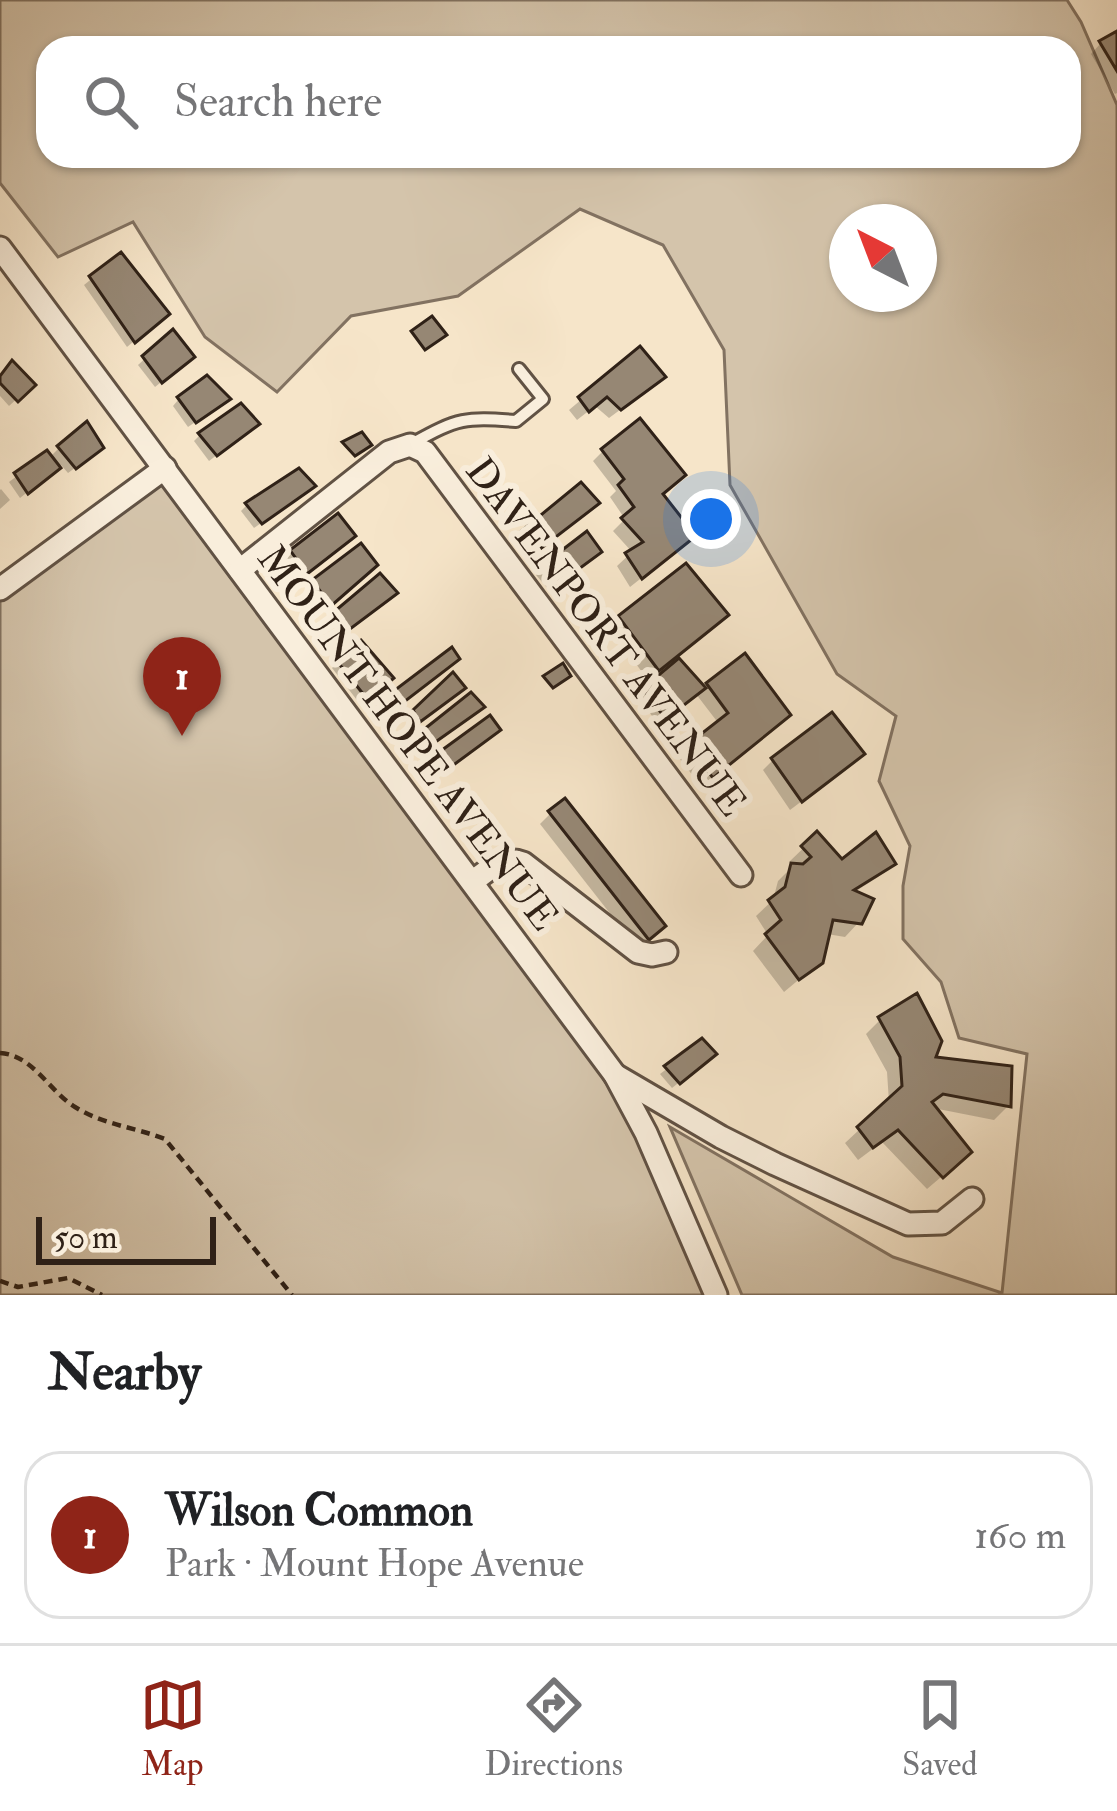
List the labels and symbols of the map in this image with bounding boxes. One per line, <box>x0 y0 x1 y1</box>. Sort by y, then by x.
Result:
north arrow <box>829 204 937 312</box>
street label: DAVENPORT AVENUE <box>455 448 757 826</box>
your location <box>681 489 741 549</box>
street label: MOUNT HOPE AVENUE <box>247 536 569 940</box>
pin: 1 <box>143 637 221 736</box>
scale bar <box>36 1211 216 1264</box>

